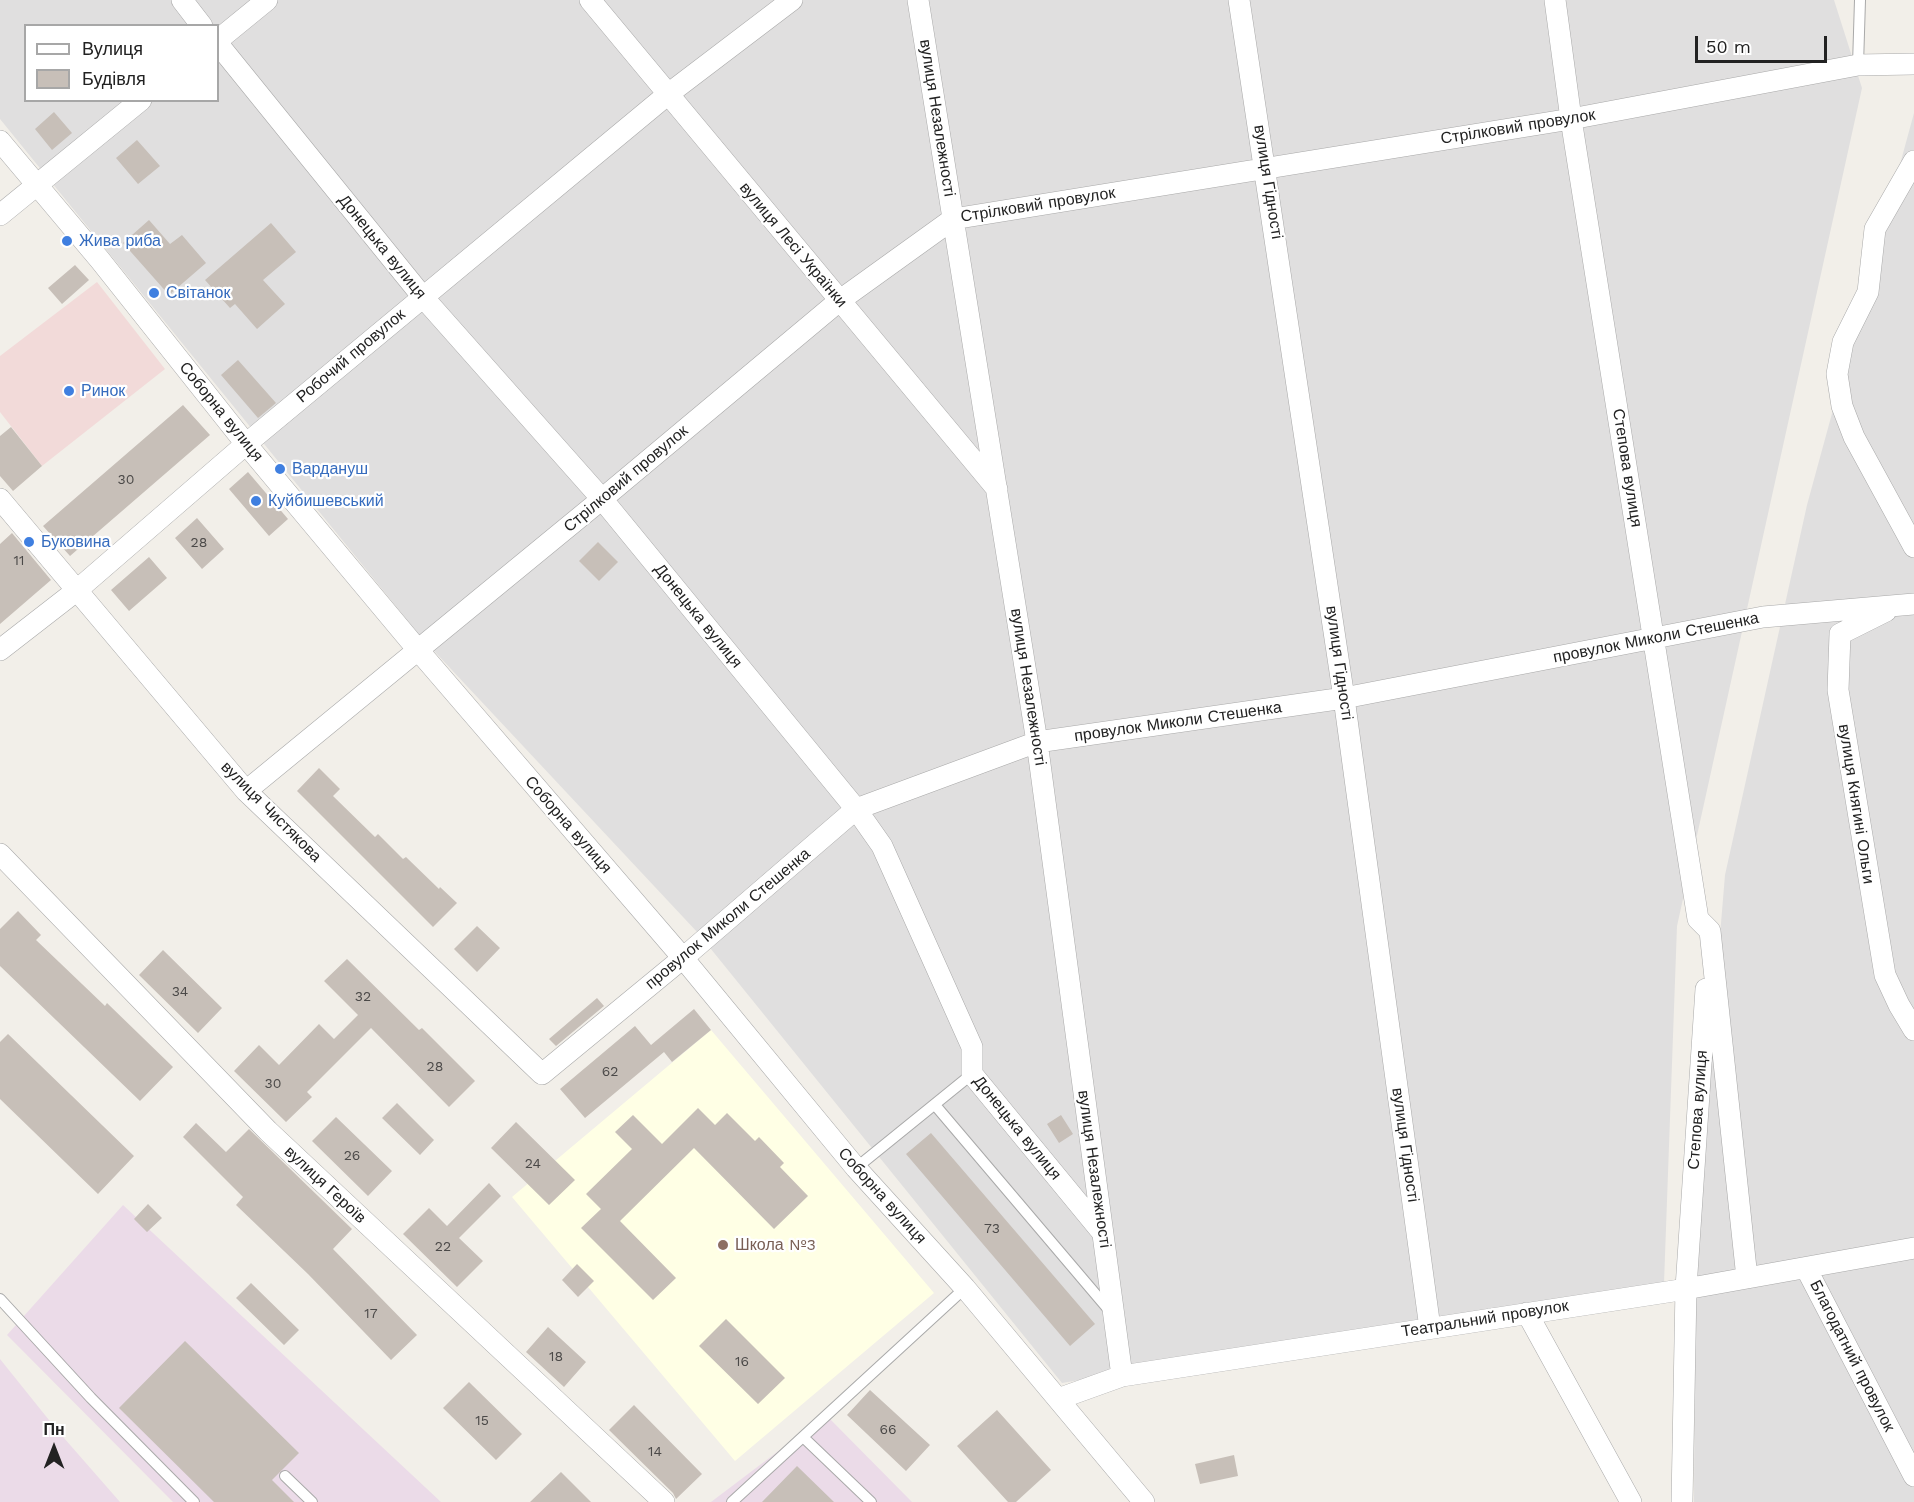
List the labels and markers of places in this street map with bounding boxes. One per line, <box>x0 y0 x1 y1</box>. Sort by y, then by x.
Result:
place label: Жива риба <box>79 231 161 251</box>
marker: Жива риба <box>60 234 74 248</box>
place label: Світанок <box>166 283 230 303</box>
marker: Світанок <box>147 286 161 300</box>
place label: Ринок <box>81 381 125 401</box>
marker: Ринок <box>62 384 76 398</box>
place label: Вардануш <box>292 459 368 479</box>
marker: Вардануш <box>273 462 287 476</box>
place label: Куйбишевський <box>268 491 384 511</box>
marker: Куйбишевський <box>249 494 263 508</box>
place label: Буковина <box>41 532 110 552</box>
marker: Буковина <box>22 535 36 549</box>
place label: Школа №3 <box>735 1235 816 1255</box>
marker: Школа №3 <box>716 1238 730 1252</box>

